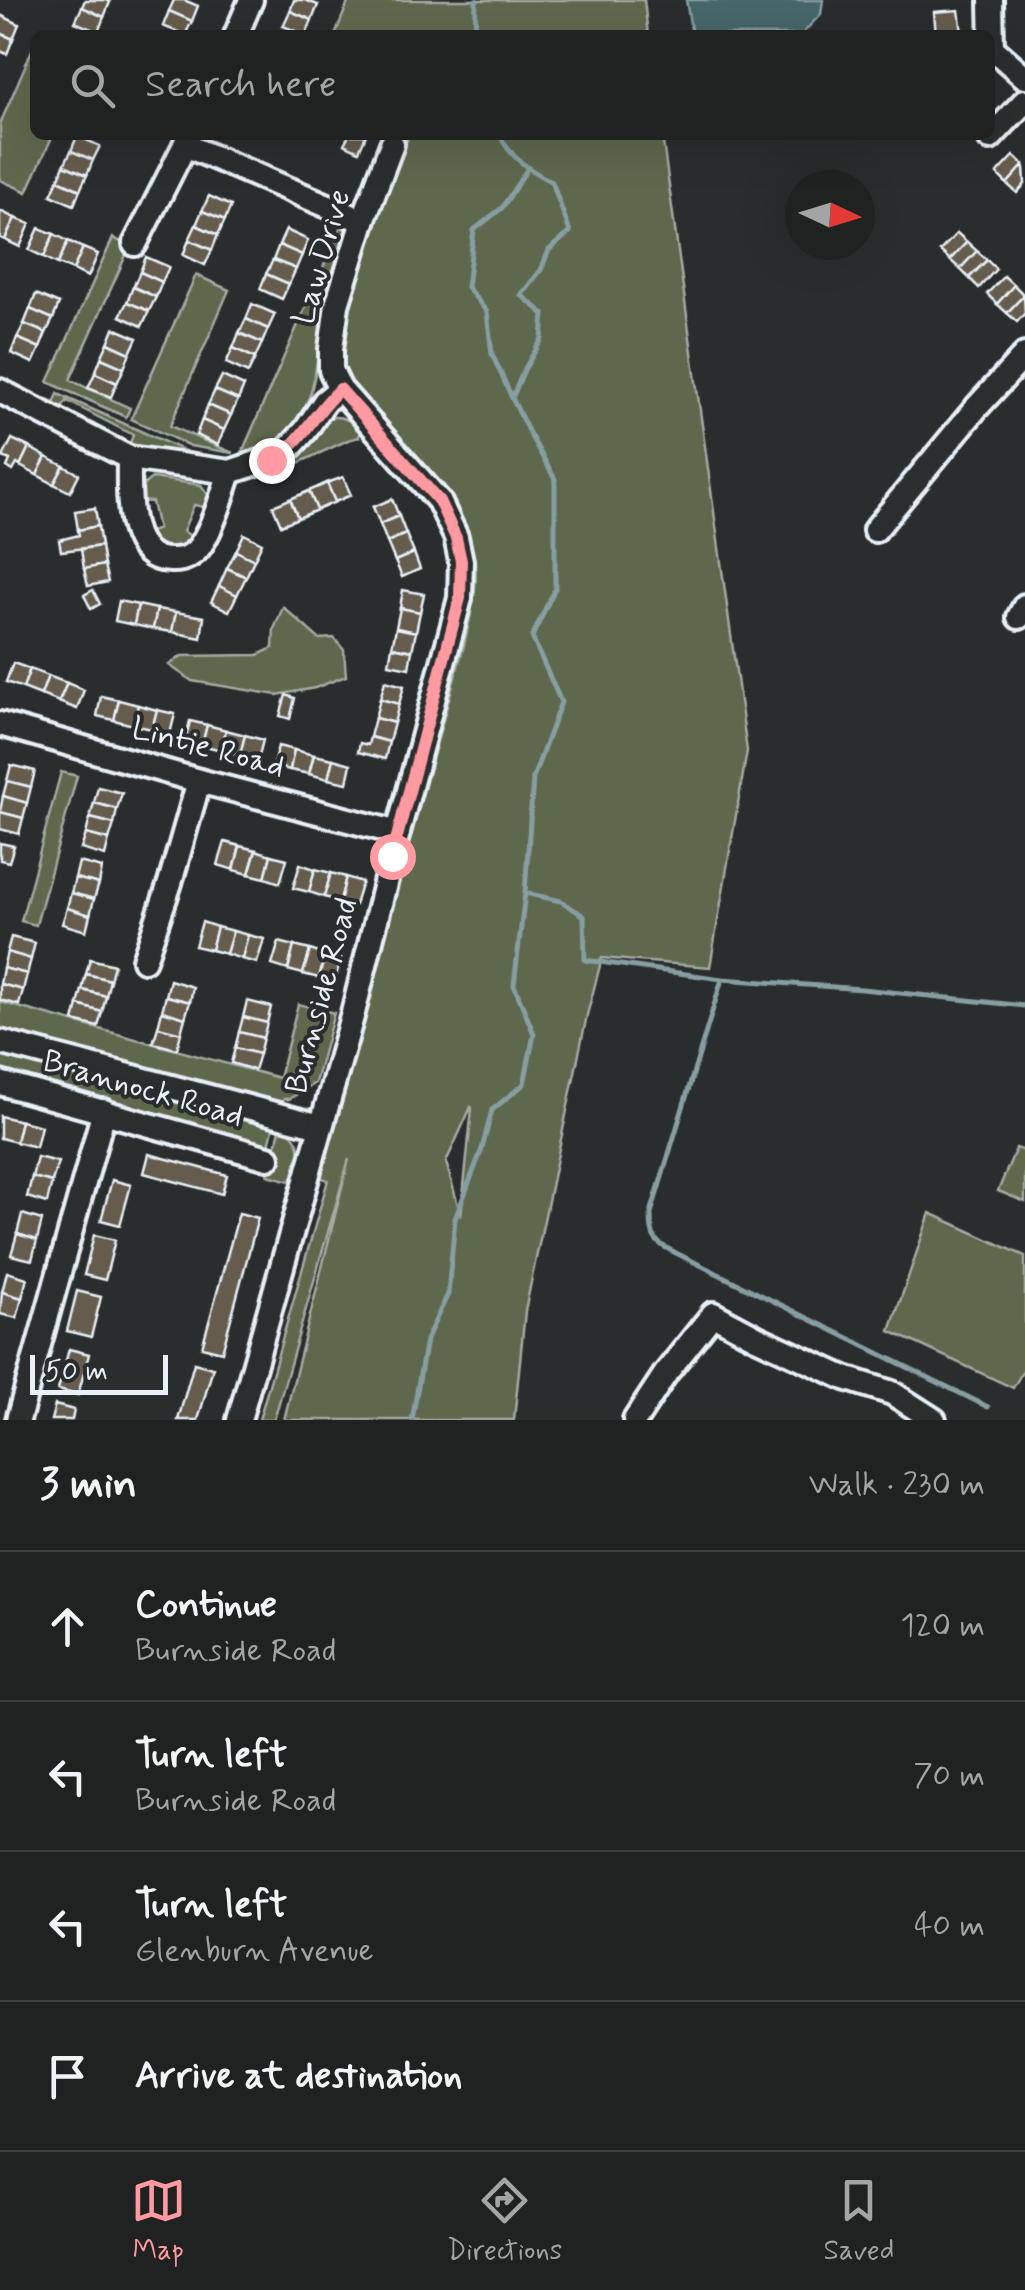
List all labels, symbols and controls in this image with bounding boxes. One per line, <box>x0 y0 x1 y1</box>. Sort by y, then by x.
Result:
search box <box>30 30 995 140</box>
icon: search <box>65 58 120 113</box>
text: Search here <box>145 61 336 110</box>
north arrow <box>785 170 875 260</box>
street label: Law Drive <box>283 185 361 329</box>
route end <box>249 438 295 484</box>
street label: Lintie Road <box>127 707 289 789</box>
route start <box>370 834 416 880</box>
street label: Burnside Road <box>276 893 368 1099</box>
street label: Brannock Road <box>38 1040 248 1138</box>
scale bar <box>30 1350 168 1394</box>
text: 50 m <box>45 1354 108 1391</box>
text: 3 min <box>40 1458 137 1513</box>
text: Walk · 230 m <box>809 1464 985 1506</box>
text: Continue <box>135 1581 277 1630</box>
icon: ahead <box>40 1599 95 1654</box>
text: 120 m <box>900 1605 985 1647</box>
text: Burnside Road <box>135 1630 336 1672</box>
text: Turn left <box>135 1731 287 1780</box>
icon: left <box>40 1749 95 1804</box>
text: 70 m <box>913 1755 985 1797</box>
text: Burnside Road <box>135 1780 336 1822</box>
text: Turn left <box>135 1881 287 1930</box>
icon: left <box>40 1899 95 1954</box>
text: 40 m <box>914 1905 985 1947</box>
text: Glenburn Avenue <box>135 1930 374 1972</box>
icon: arrive <box>40 2049 95 2104</box>
text: Arrive at destination <box>135 2052 462 2101</box>
tab: Map <box>131 2173 186 2270</box>
tab: Directions <box>447 2173 562 2270</box>
tab: Saved <box>824 2173 894 2270</box>

